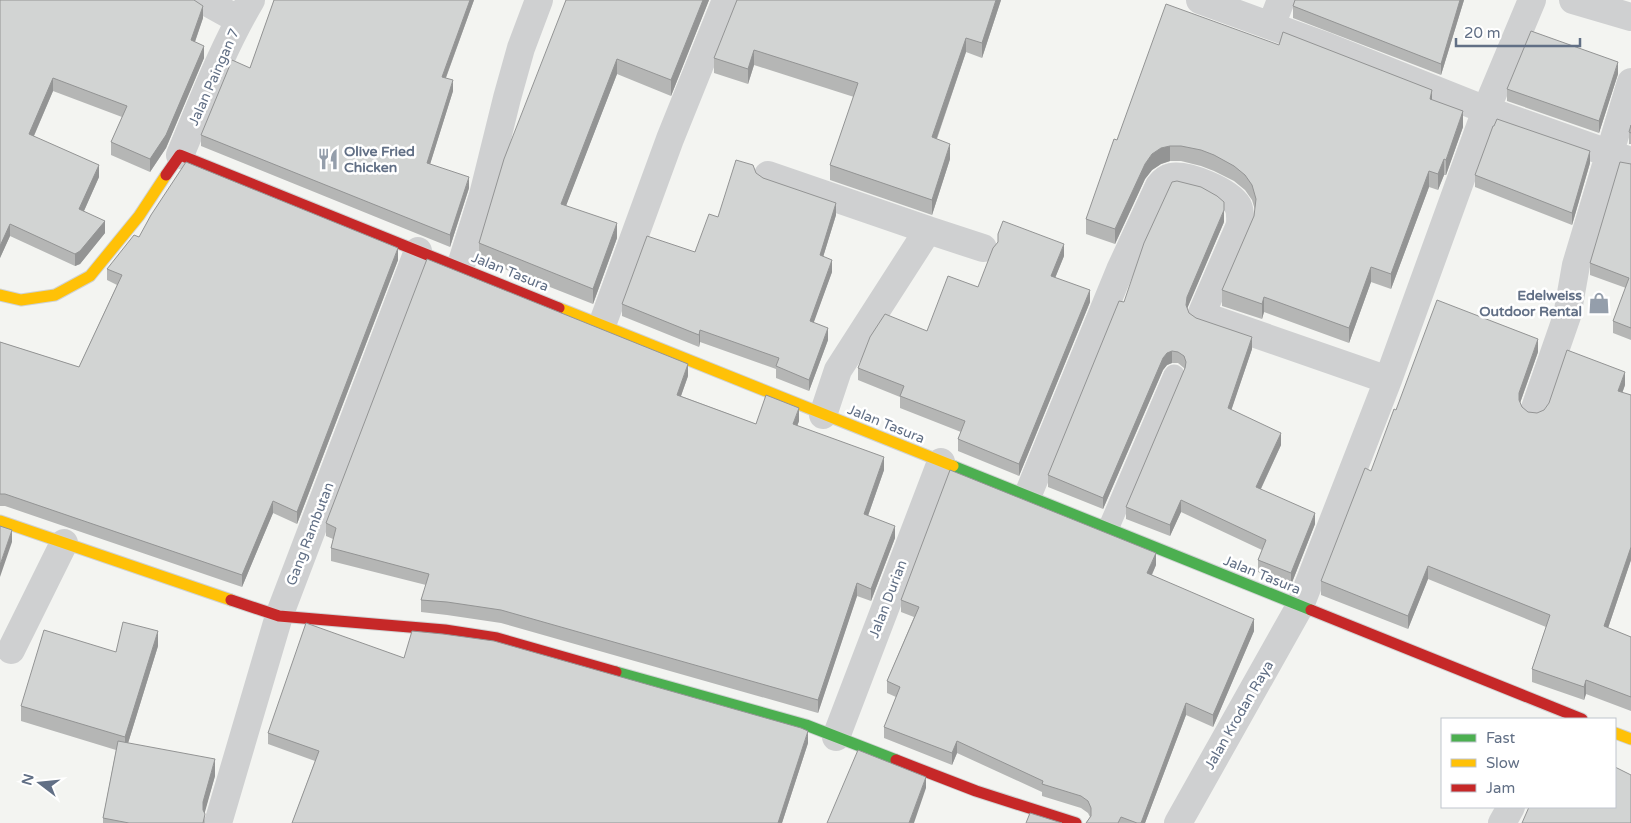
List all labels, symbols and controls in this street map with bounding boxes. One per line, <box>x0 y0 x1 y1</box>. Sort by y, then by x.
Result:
scale bar <box>1456 15 1580 47</box>
text: 20 m <box>1464 24 1501 42</box>
street label: Jalan Paingan 7 <box>185 26 243 128</box>
place label: Olive Fried Chicken <box>344 143 415 176</box>
restaurant icon: Olive Fried Chicken <box>315 146 341 172</box>
street label: Jalan Tasura <box>469 249 551 295</box>
place label: Edelweiss Outdoor Rental <box>1479 287 1582 320</box>
shop icon: Edelweiss Outdoor Rental <box>1586 290 1612 316</box>
street label: Jalan Tasura <box>845 401 927 447</box>
street label: Gang Rambutan <box>282 480 338 588</box>
street label: Jalan Tasura <box>1221 552 1303 598</box>
street label: Jalan Durian <box>865 558 911 640</box>
street label: Jalan Krodan Raya <box>1201 658 1277 772</box>
legend <box>1441 718 1616 808</box>
text: Fast <box>1486 729 1516 747</box>
text: Slow <box>1486 754 1520 772</box>
north arrow <box>15 758 65 808</box>
text: N <box>18 772 38 787</box>
text: Jam <box>1486 779 1515 797</box>

